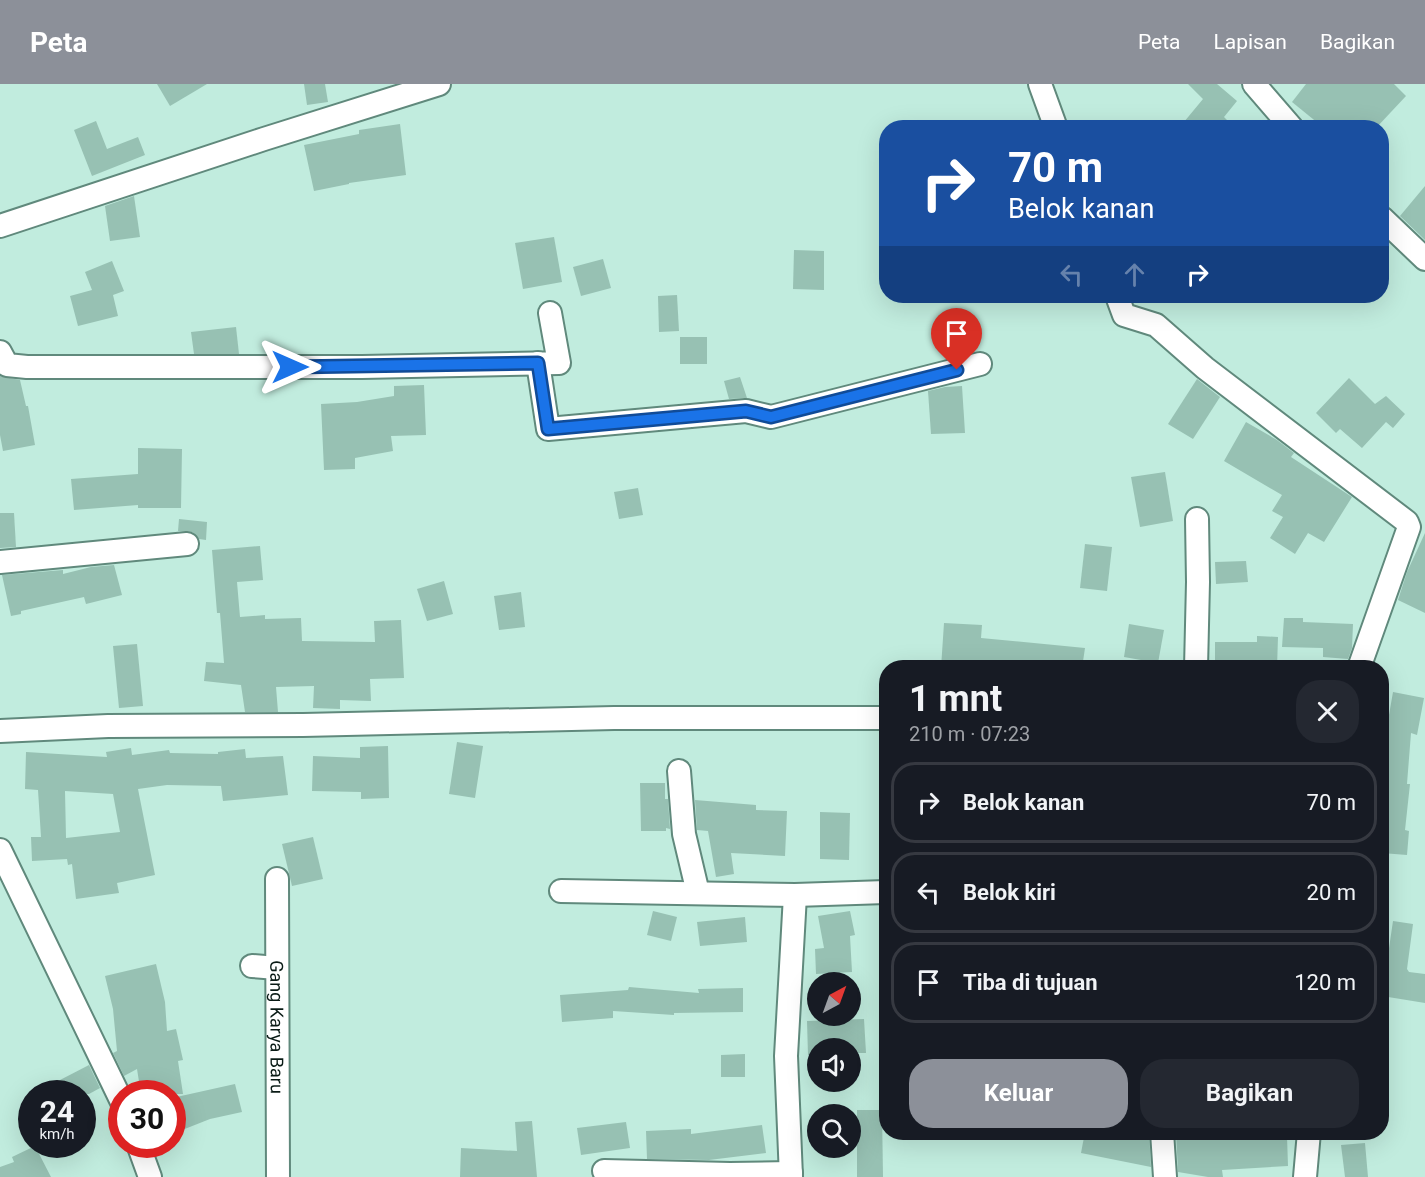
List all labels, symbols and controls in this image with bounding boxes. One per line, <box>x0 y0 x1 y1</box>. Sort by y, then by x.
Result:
text: Peta <box>30 26 87 59</box>
text: Peta <box>1138 30 1180 54</box>
text: Lapisan <box>1213 30 1287 54</box>
text: Bagikan <box>1320 30 1395 54</box>
text: 70 m <box>1008 143 1103 192</box>
icon: right <box>909 144 987 222</box>
text: Belok kanan <box>1008 193 1154 225</box>
icon: left <box>1055 258 1088 291</box>
icon: ahead <box>1118 258 1151 291</box>
icon: right <box>1181 258 1214 291</box>
pin <box>931 308 982 370</box>
icon: arrive <box>940 317 973 350</box>
position arrow <box>258 335 322 399</box>
text: 1 mnt <box>909 678 1002 720</box>
button: close <box>1296 680 1359 743</box>
text: 210 m · 07:23 <box>909 722 1030 746</box>
icon: right <box>912 786 945 819</box>
text: Belok kanan <box>963 790 1084 815</box>
text: 70 m <box>1307 790 1356 815</box>
icon: left <box>912 876 945 909</box>
text: Belok kiri <box>963 880 1056 905</box>
text: 20 m <box>1307 880 1356 905</box>
street label: Gang Karya Baru <box>267 960 288 1094</box>
icon: arrive <box>912 966 945 999</box>
text: Tiba di tujuan <box>963 970 1098 995</box>
text: 120 m <box>1294 970 1356 995</box>
north arrow <box>807 972 861 1026</box>
map controls <box>807 972 861 1158</box>
button: sound <box>807 1038 861 1092</box>
button: Keluar <box>909 1059 1128 1128</box>
button: Bagikan <box>1140 1059 1359 1128</box>
speed limit sign: 30 <box>108 1080 186 1158</box>
text: 24 <box>40 1094 74 1129</box>
button: search <box>807 1104 861 1158</box>
text: km/h <box>39 1125 75 1143</box>

